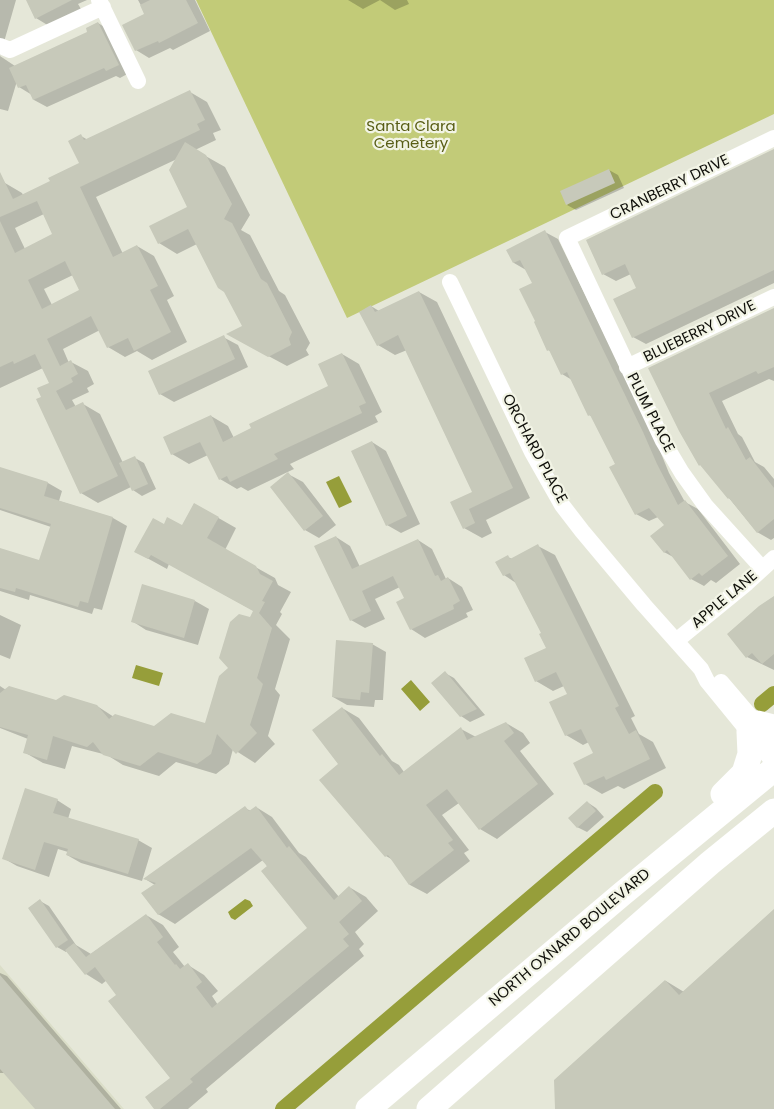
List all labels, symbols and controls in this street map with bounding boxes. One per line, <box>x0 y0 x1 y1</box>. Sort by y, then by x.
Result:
park label: Santa Clara Cemetery <box>366 118 456 153</box>
street label: CRANBERRY DRIVE <box>607 151 733 225</box>
street label: BLUEBERRY DRIVE <box>641 297 759 367</box>
street label: PLUM PLACE <box>622 370 678 456</box>
street label: ORCHARD PLACE <box>498 391 570 507</box>
street label: APPLE LANE <box>688 567 762 633</box>
street label: NORTH OXNARD BOULEVARD <box>486 865 654 1011</box>

